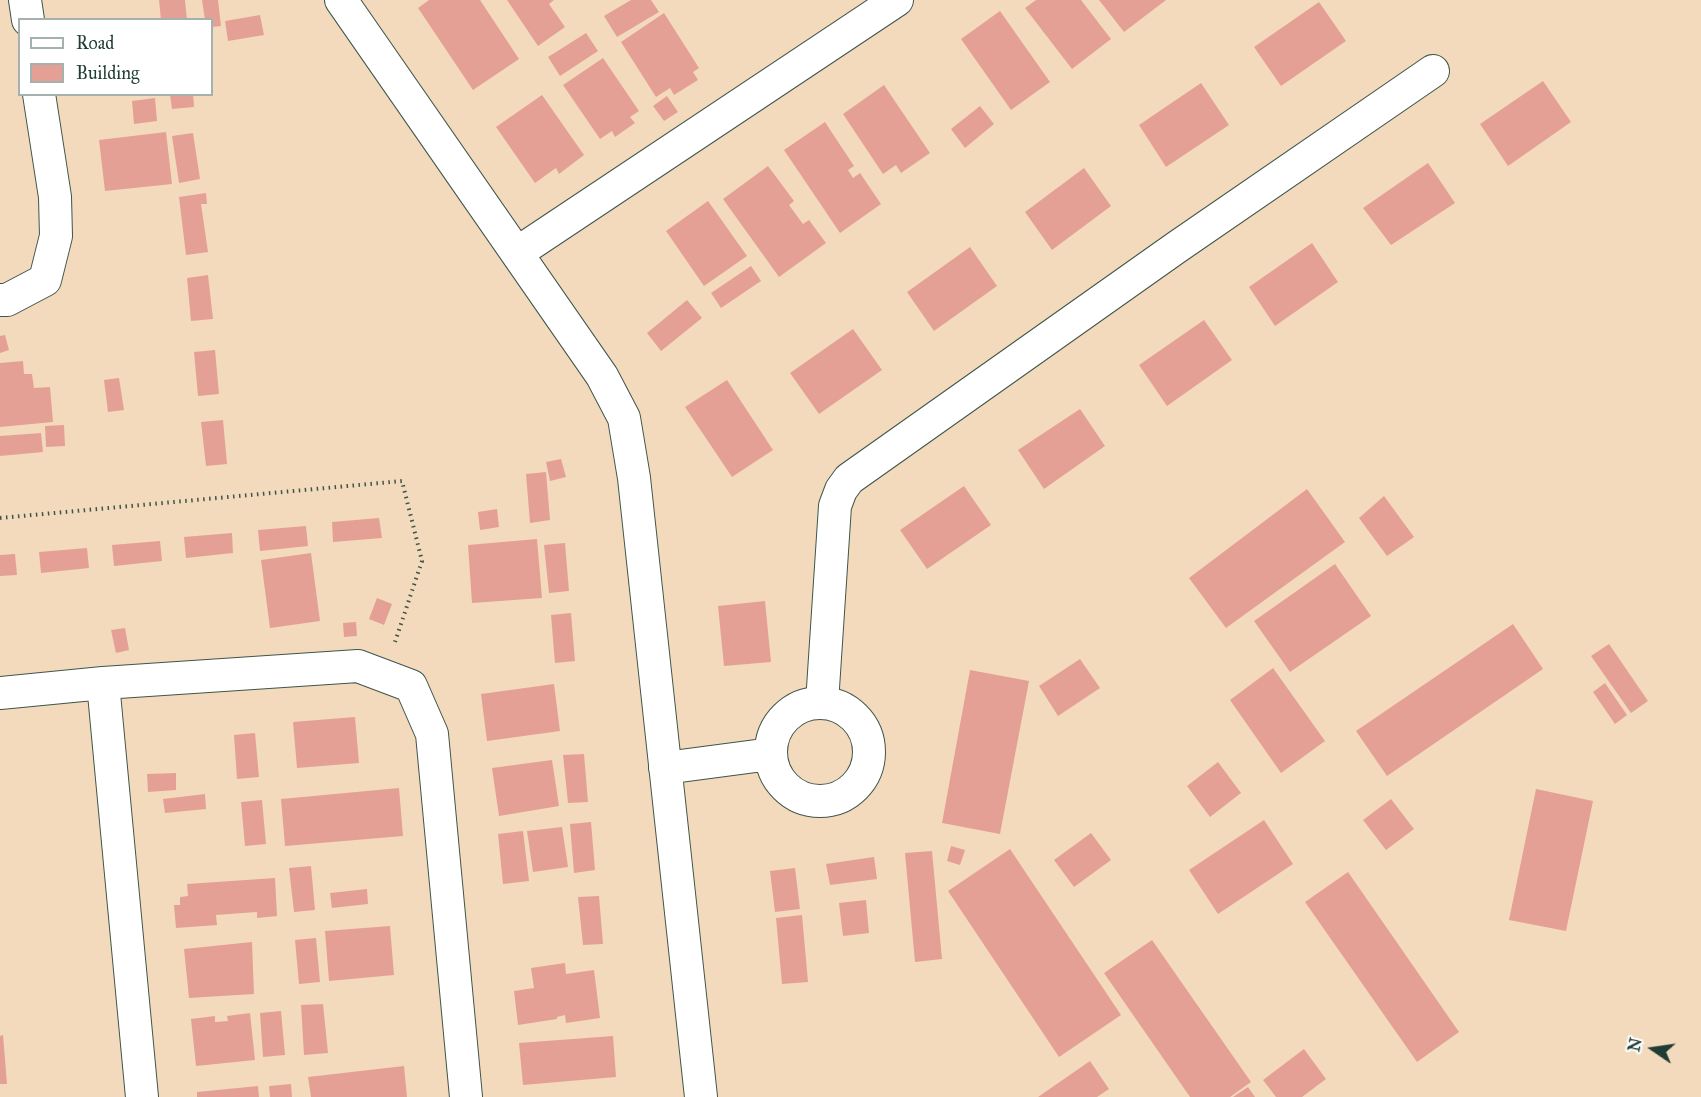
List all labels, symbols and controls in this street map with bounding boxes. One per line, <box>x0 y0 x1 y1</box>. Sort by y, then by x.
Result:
legend <box>18 18 213 96</box>
text: Road <box>76 32 114 54</box>
text: Building <box>76 62 139 84</box>
north arrow <box>1623 1019 1683 1079</box>
text: N <box>1624 1036 1646 1054</box>

